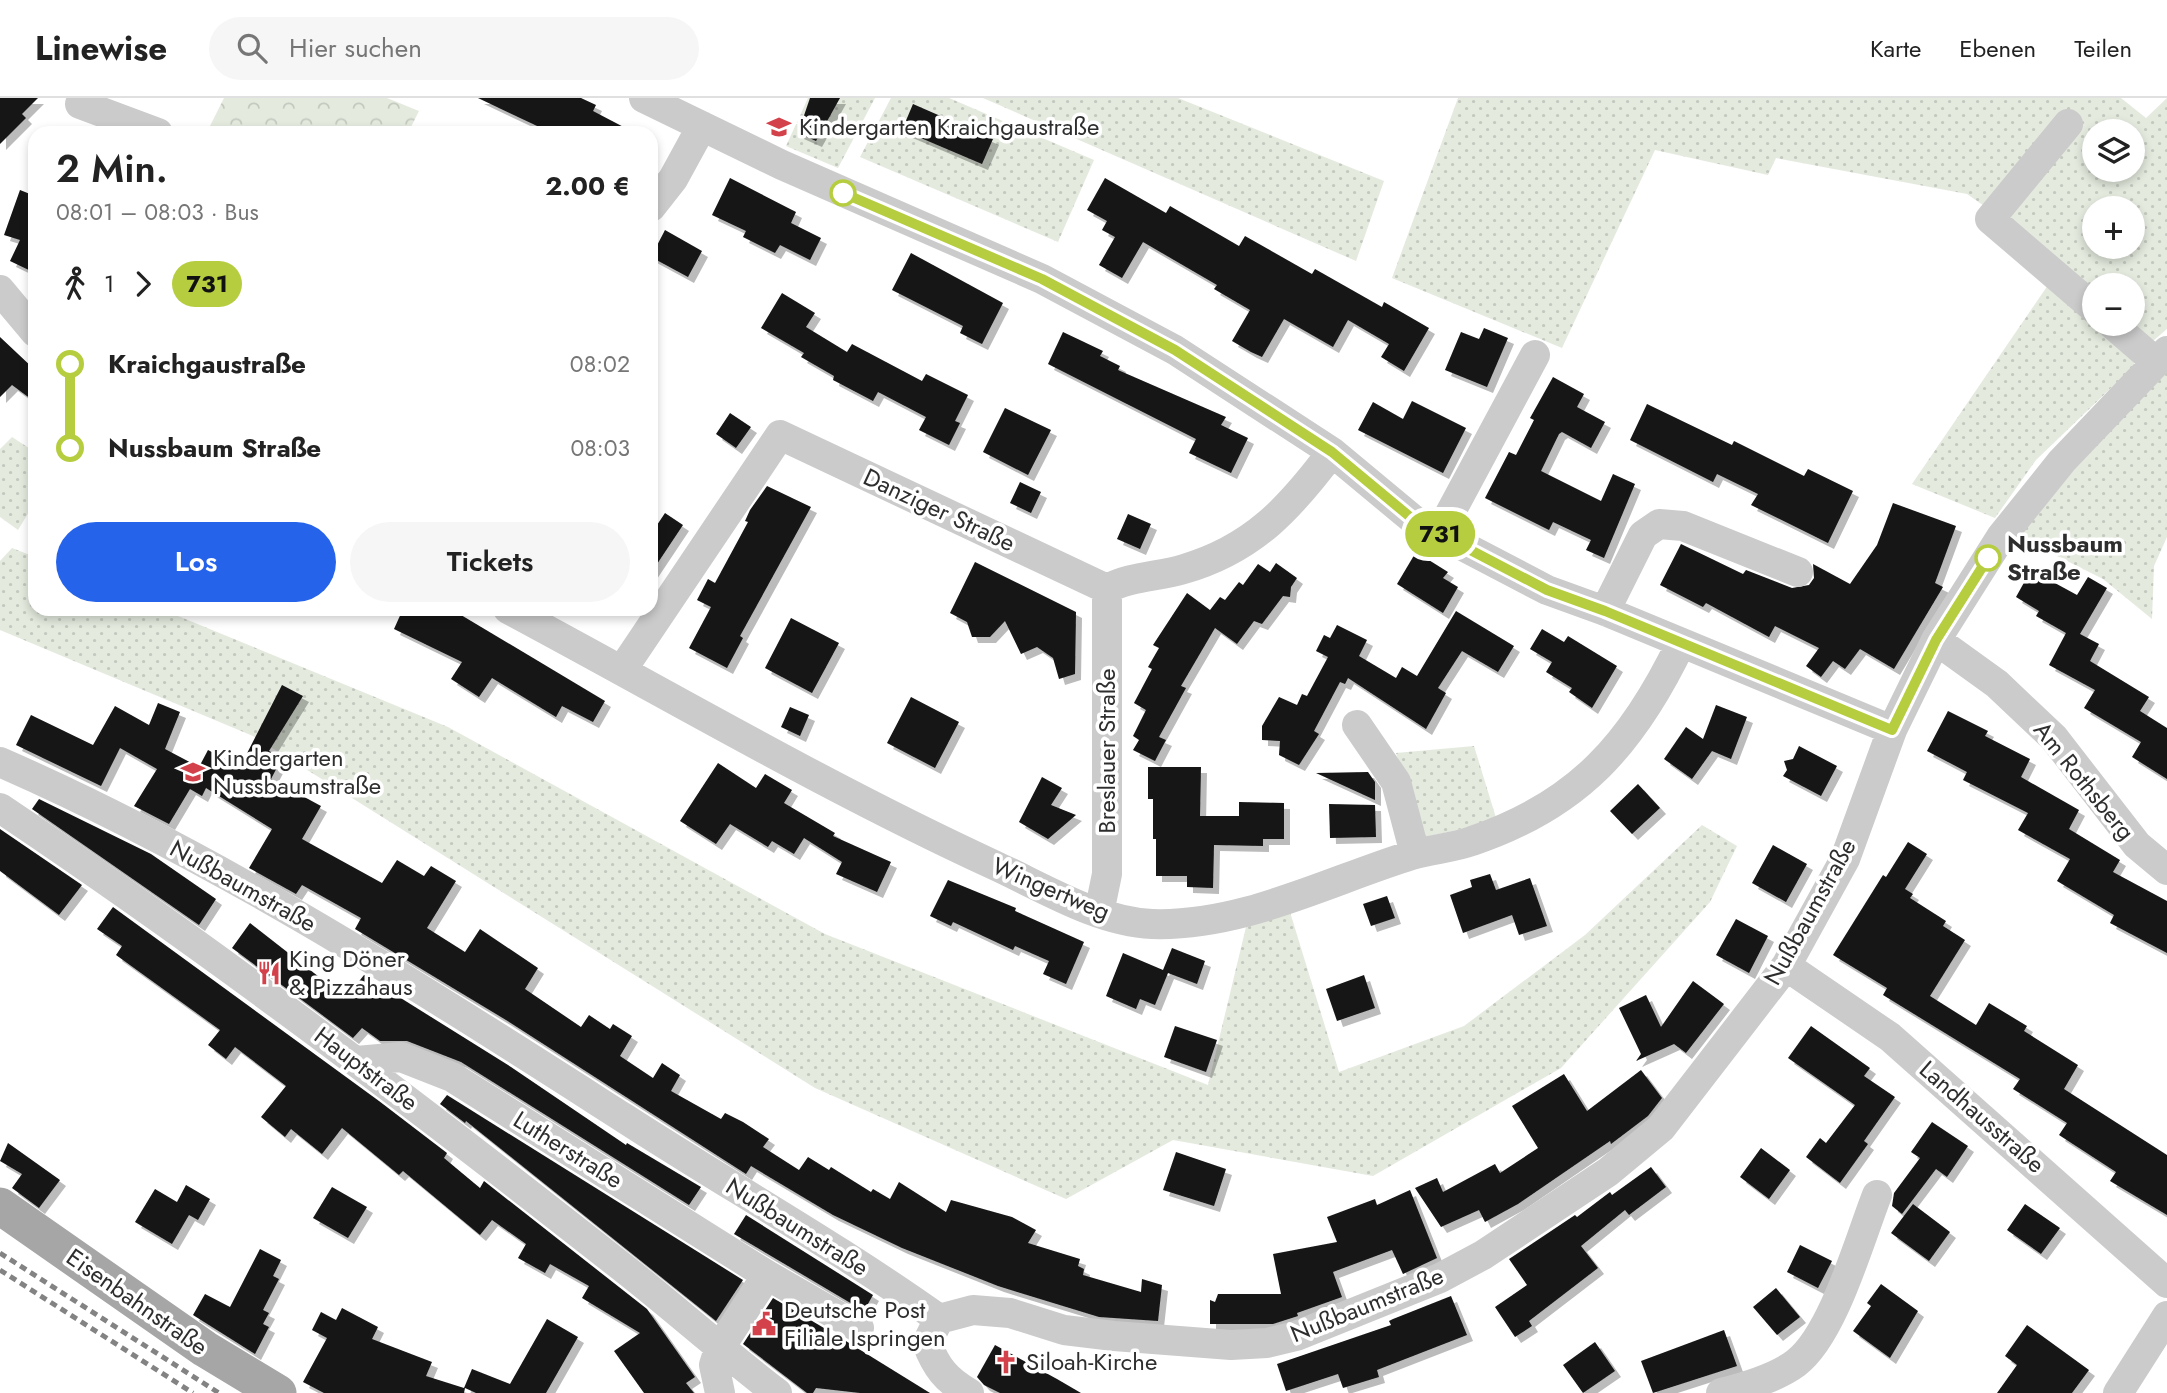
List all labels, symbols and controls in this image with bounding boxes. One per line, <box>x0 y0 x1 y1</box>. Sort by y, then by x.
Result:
search box <box>209 17 699 80</box>
text: Linewise <box>35 25 167 72</box>
icon: search <box>233 29 271 67</box>
text: Hier suchen <box>289 29 422 67</box>
text: Karte <box>1870 31 1921 66</box>
text: Ebenen <box>1959 31 2036 66</box>
text: Teilen <box>2074 31 2132 66</box>
place label: Kindergarten Kraichgaustraße <box>799 109 1099 144</box>
school or university icon: Kindergarten Kraichgaustraße <box>765 113 793 141</box>
map controls <box>2082 119 2145 336</box>
button: layers <box>2082 119 2145 182</box>
text: 2 Min. <box>56 141 168 196</box>
text: 2.00 € <box>545 167 630 205</box>
unlabelled marker <box>830 180 856 206</box>
text: 08:01 – 08:03 · Bus <box>56 195 259 229</box>
button: + <box>2082 196 2145 259</box>
icon: walk <box>56 265 94 303</box>
icon: forward <box>124 265 162 303</box>
text: 731 <box>186 266 228 301</box>
text: 1 <box>104 267 114 301</box>
button: − <box>2082 273 2145 336</box>
text: Kraichgaustraße <box>108 345 306 383</box>
text: 08:02 <box>570 347 630 381</box>
text: Nussbaum Straße <box>108 429 321 467</box>
text: 08:03 <box>570 431 630 465</box>
street label: Danziger Straße <box>858 459 1021 560</box>
line badge: 731 <box>1400 511 1480 557</box>
text: 731 <box>1419 516 1461 551</box>
button: Los <box>56 522 336 602</box>
button: Tickets <box>350 522 630 602</box>
place label: Nussbaum Straße <box>2007 526 2123 589</box>
marker: Nussbaum Straße <box>1975 545 2001 571</box>
street label: Breslauer Straße <box>1089 668 1124 834</box>
street label: Am Rothsberg <box>2025 714 2143 848</box>
place label: Kindergarten Nussbaumstraße <box>213 740 381 803</box>
school or university icon: Kindergarten Nussbaumstraße <box>179 758 207 786</box>
street label: Nußbaumstraße <box>164 831 323 940</box>
street label: Nußbaumstraße <box>1755 832 1864 991</box>
street label: Wingertweg <box>987 848 1115 929</box>
place label: King Döner & Pizzahaus <box>289 941 413 1004</box>
restaurant icon: King Döner & Pizzahaus <box>255 959 283 987</box>
street label: Hauptstraße <box>307 1018 425 1119</box>
street label: Landhausstraße <box>1912 1052 2053 1181</box>
street label: Lutherstraße <box>507 1102 630 1197</box>
street label: Nußbaumstraße <box>719 1169 875 1284</box>
street label: Eisenbahnstraße <box>59 1240 215 1363</box>
street label: Nußbaumstraße <box>1285 1258 1449 1351</box>
place label: Deutsche Post Filiale Ispringen <box>784 1292 946 1355</box>
public building icon: Deutsche Post Filiale Ispringen <box>750 1310 778 1338</box>
place label: Siloah-Kirche <box>1026 1344 1157 1379</box>
church icon: Siloah-Kirche <box>992 1348 1020 1376</box>

